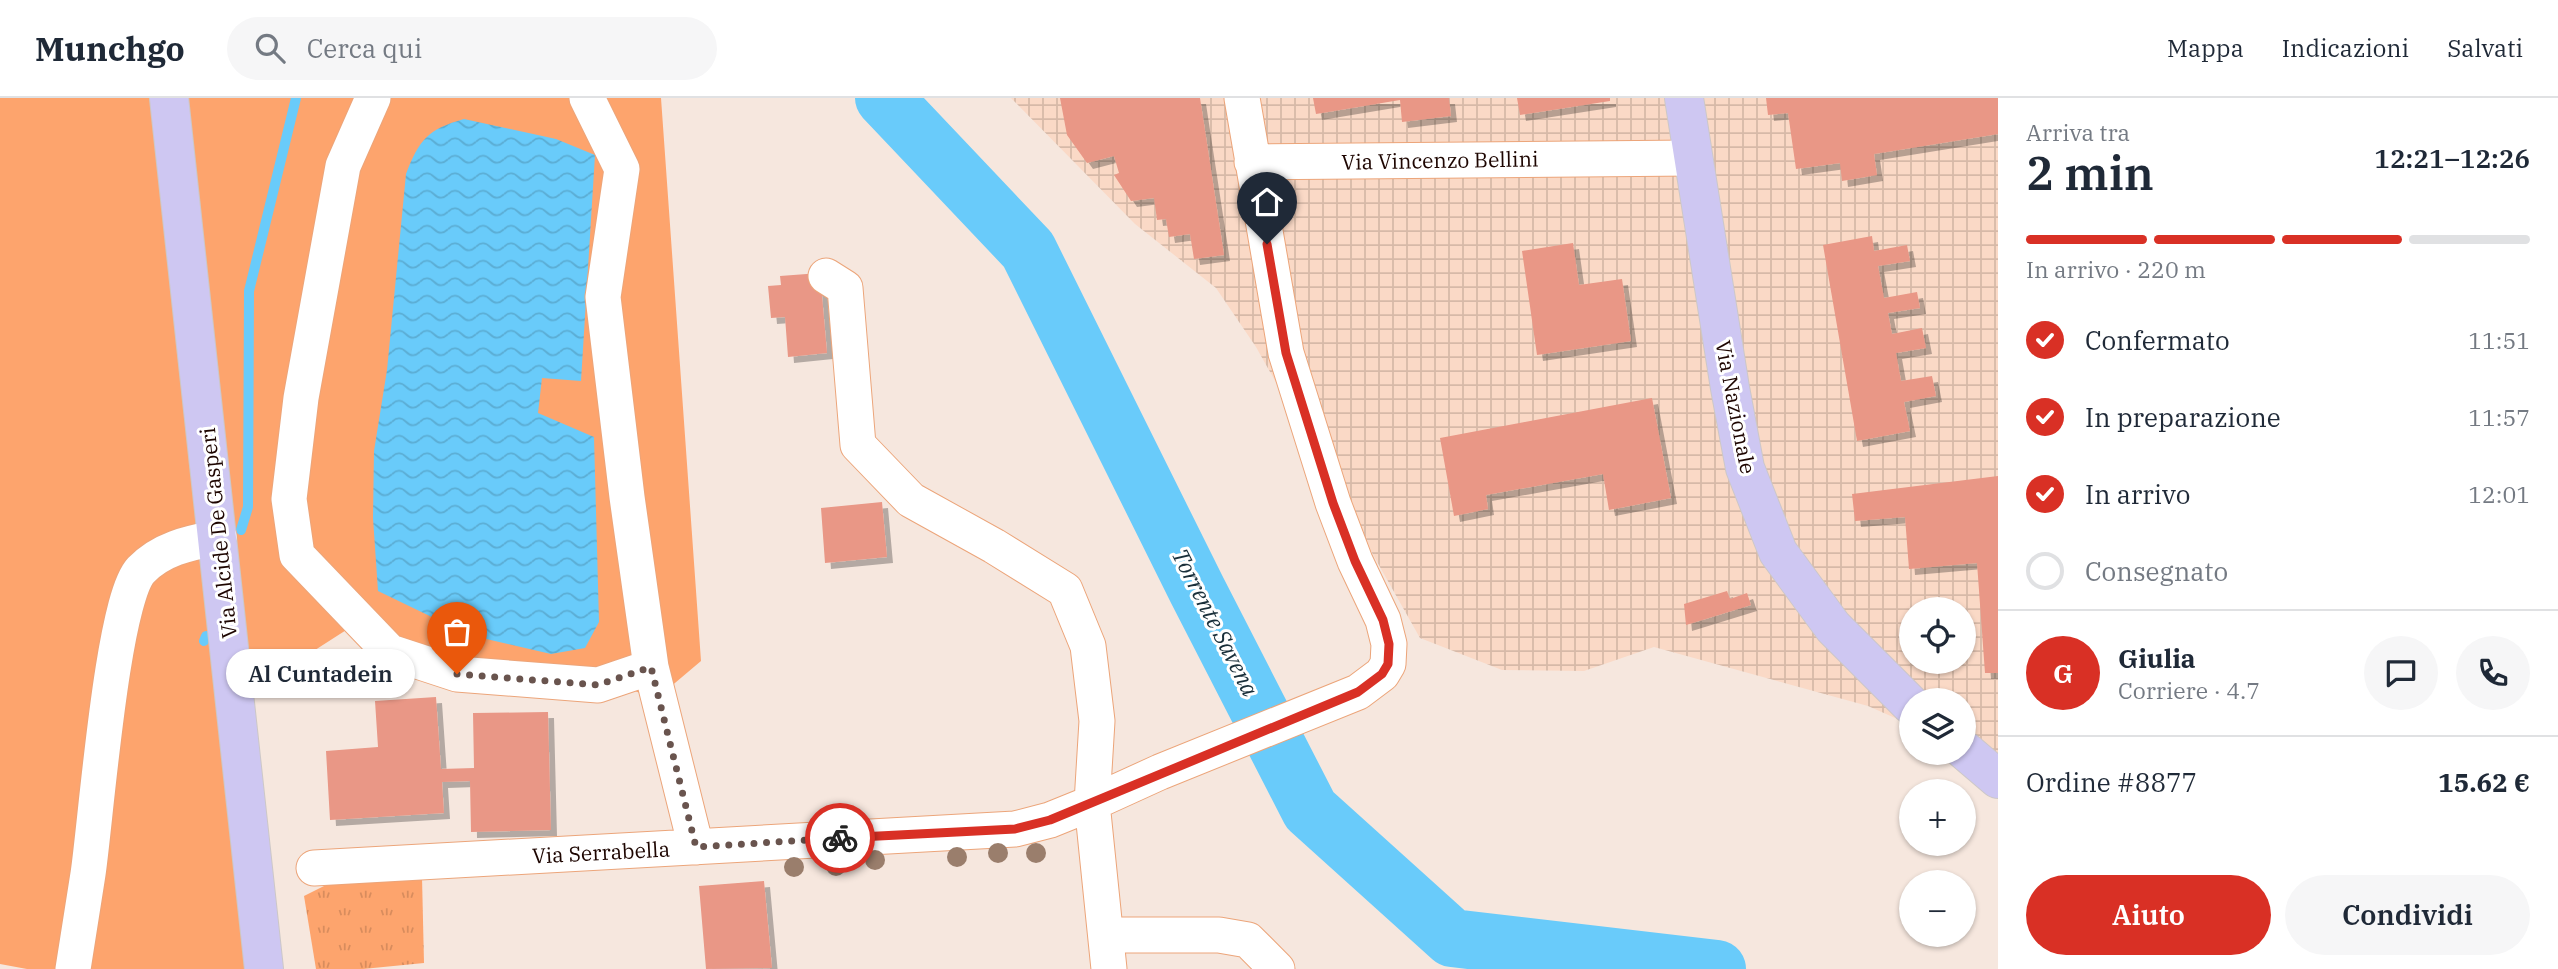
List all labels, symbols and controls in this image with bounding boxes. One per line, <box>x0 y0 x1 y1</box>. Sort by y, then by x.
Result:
search box <box>227 17 717 80</box>
text: Munchgo <box>35 27 185 70</box>
icon: search <box>251 29 289 67</box>
text: Cerca qui <box>307 31 422 65</box>
text: Mappa <box>2167 32 2244 64</box>
text: Indicazioni <box>2282 32 2409 64</box>
text: Salvati <box>2447 32 2523 64</box>
text: Arriva tra <box>2026 117 2130 147</box>
text: 12:21–12:26 <box>2374 141 2530 175</box>
text: 2 min <box>2026 143 2154 203</box>
street label: Via Vincenzo Bellini <box>1341 144 1539 176</box>
pin <box>1237 172 1297 244</box>
icon: home <box>1248 183 1286 221</box>
text: In arrivo · 220 m <box>2026 254 2206 284</box>
icon: check <box>2026 321 2064 359</box>
text: Confermato <box>2085 323 2230 357</box>
text: 11:51 <box>2468 325 2530 355</box>
street label: Via Nazionale <box>1709 338 1763 476</box>
icon: check <box>2026 398 2064 436</box>
text: In preparazione <box>2085 400 2281 434</box>
text: 11:57 <box>2468 402 2530 432</box>
street label: Via Alcide De Gasperi <box>193 426 243 640</box>
icon: check <box>2026 475 2064 513</box>
text: In arrivo <box>2085 477 2190 511</box>
text: 12:01 <box>2468 479 2530 509</box>
water label: Torrente Savena <box>1166 543 1266 701</box>
text: Consegnato <box>2085 554 2228 588</box>
map controls <box>1899 597 1976 947</box>
button: locate <box>1899 597 1976 674</box>
pin <box>427 602 487 674</box>
icon: bag <box>438 613 476 651</box>
button: chat <box>2364 636 2438 710</box>
button: phone <box>2456 636 2530 710</box>
text: Giulia <box>2118 641 2196 675</box>
callout: Al Cuntadein <box>226 650 415 698</box>
text: G <box>2053 656 2073 690</box>
text: Al Cuntadein <box>248 658 393 688</box>
text: Corriere · 4.7 <box>2118 675 2260 705</box>
button: layers <box>1899 688 1976 765</box>
text: Ordine #8877 <box>2026 765 2197 799</box>
text: 15.62 € <box>2438 765 2530 799</box>
button: + <box>1899 779 1976 856</box>
courier <box>805 803 875 873</box>
icon: bike <box>821 819 859 857</box>
street label: Via Serrabella <box>531 834 671 870</box>
button: − <box>1899 870 1976 947</box>
button: Aiuto <box>2026 875 2271 955</box>
button: Condividi <box>2285 875 2530 955</box>

